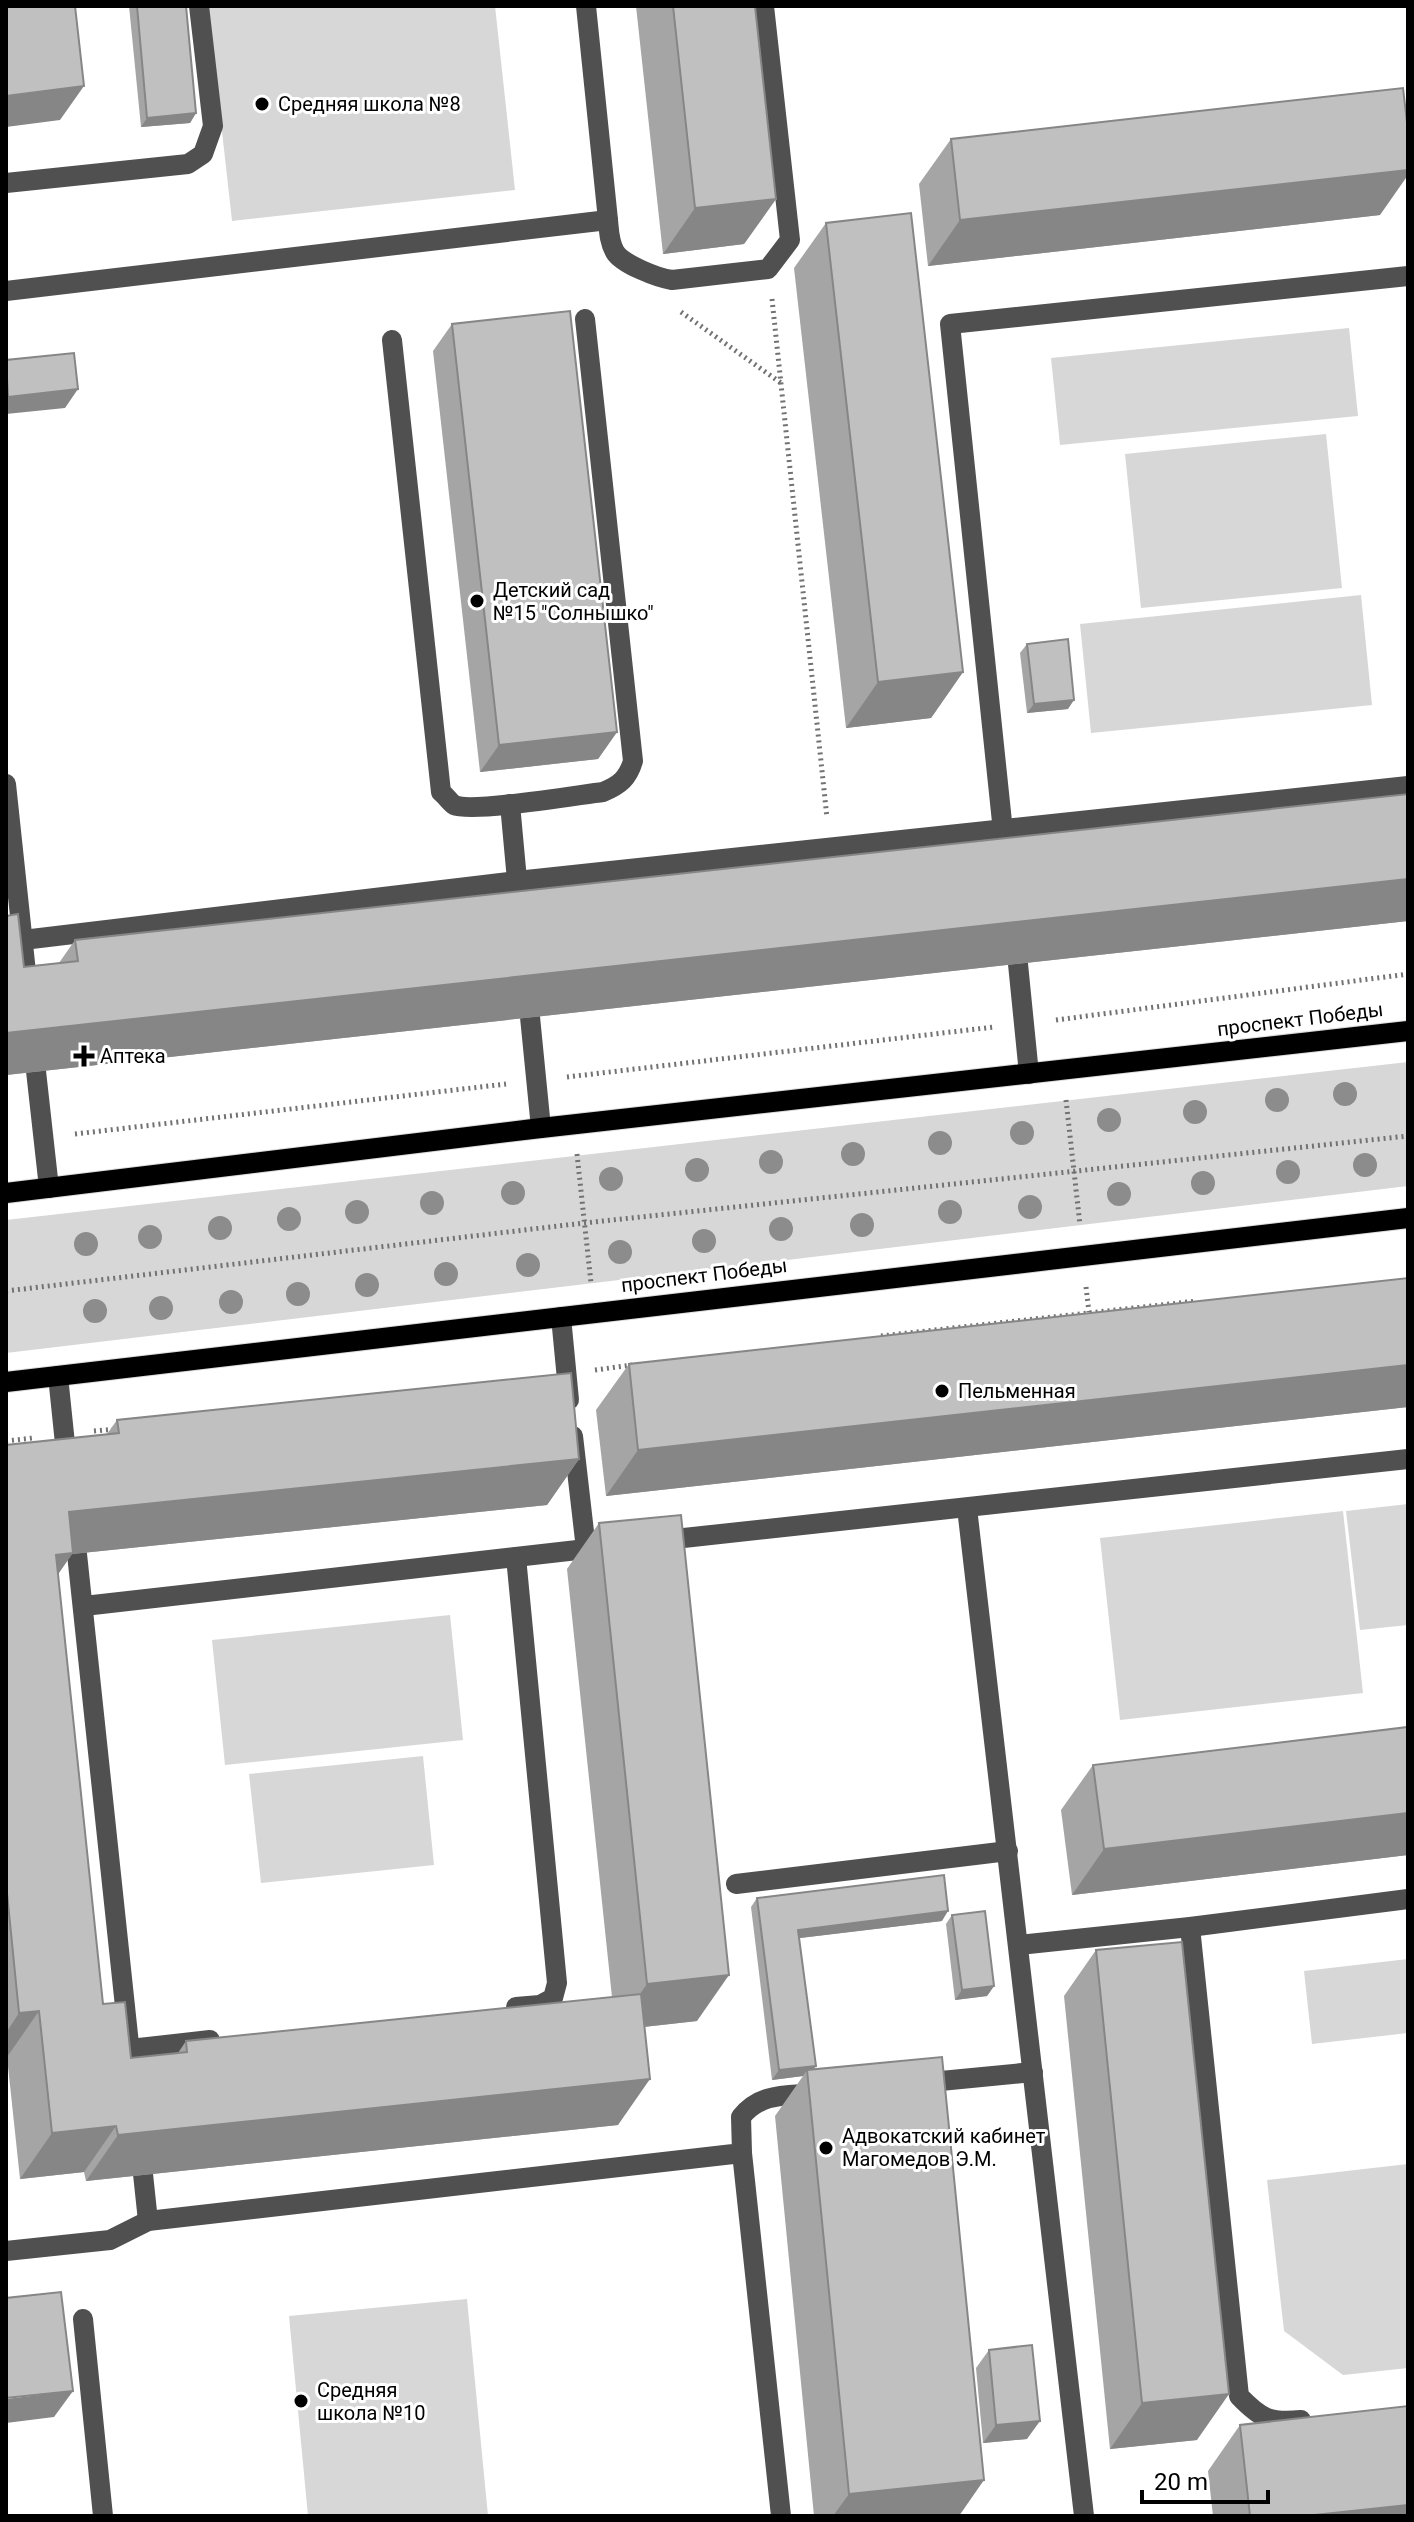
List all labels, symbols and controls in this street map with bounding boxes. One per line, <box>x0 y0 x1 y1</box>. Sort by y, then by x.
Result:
place label: Средняя школа №8 <box>278 92 461 116</box>
marker: Средняя школа №8 <box>253 95 271 113</box>
place label: Детский сад №15 "Солнышко" <box>493 578 654 625</box>
marker: Детский сад №15 "Солнышко" <box>468 592 486 610</box>
street label: проспект Победы <box>1216 997 1384 1041</box>
place label: Аптека <box>100 1044 166 1068</box>
marker: Аптека <box>75 1047 93 1065</box>
street label: проспект Победы <box>620 1253 788 1297</box>
place label: Пельменная <box>958 1379 1076 1403</box>
marker: Пельменная <box>933 1382 951 1400</box>
place label: Адвокатский кабинет Магомедов Э.М. <box>842 2124 1046 2171</box>
marker: Адвокатский кабинет Магомедов Э.М. <box>817 2139 835 2157</box>
place label: Средняя школа №10 <box>317 2378 426 2425</box>
marker: Средняя школа №10 <box>292 2392 310 2410</box>
scale bar <box>1142 2454 1268 2504</box>
text: 20 m <box>1154 2468 1208 2496</box>

